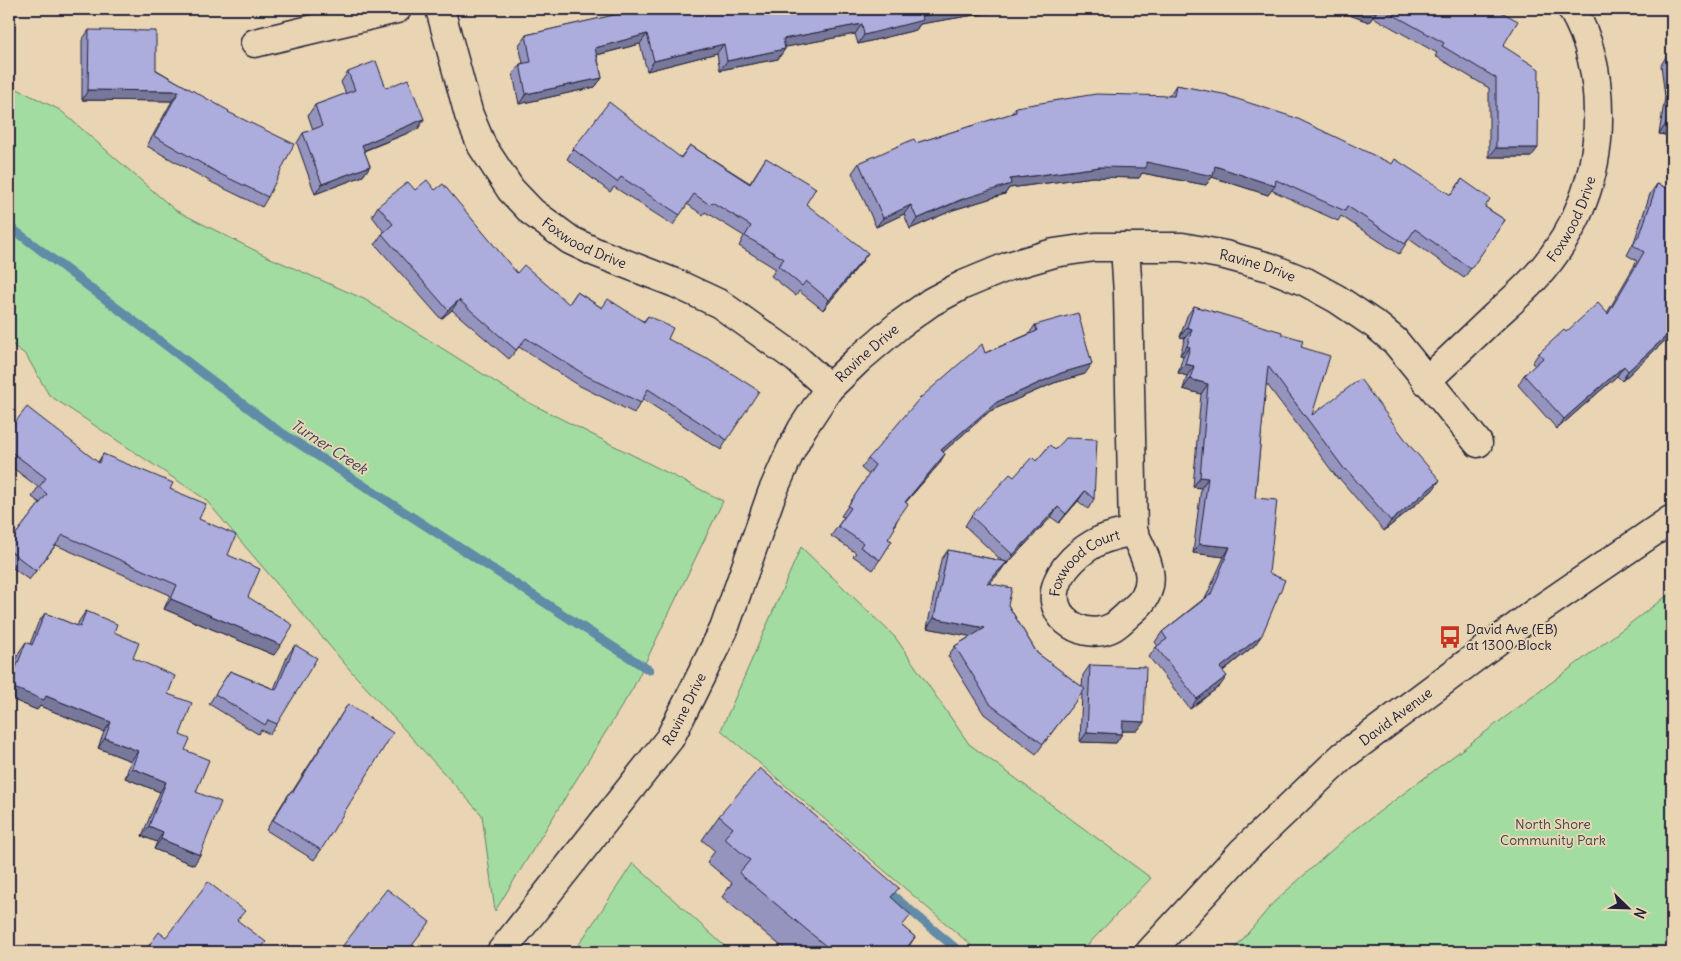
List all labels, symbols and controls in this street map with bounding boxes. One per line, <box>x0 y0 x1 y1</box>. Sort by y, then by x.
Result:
street label: Foxwood Drive <box>1543 174 1599 265</box>
street label: Foxwood Drive <box>538 213 629 272</box>
street label: Ravine Drive <box>1218 245 1298 286</box>
street label: Ravine Drive <box>832 320 902 386</box>
water label: Turner Creek <box>287 415 372 479</box>
street label: Foxwood Court <box>1046 525 1122 597</box>
place label: David Ave (EB) at 1300 Block <box>1466 620 1558 654</box>
bus stop icon: David Ave (EB) at 1300 Block <box>1437 624 1463 650</box>
street label: Ravine Drive <box>659 670 710 749</box>
street label: David Avenue <box>1356 684 1436 750</box>
park label: North Shore Community Park <box>1500 815 1606 849</box>
north arrow <box>1604 884 1654 934</box>
text: N <box>1630 905 1650 921</box>

